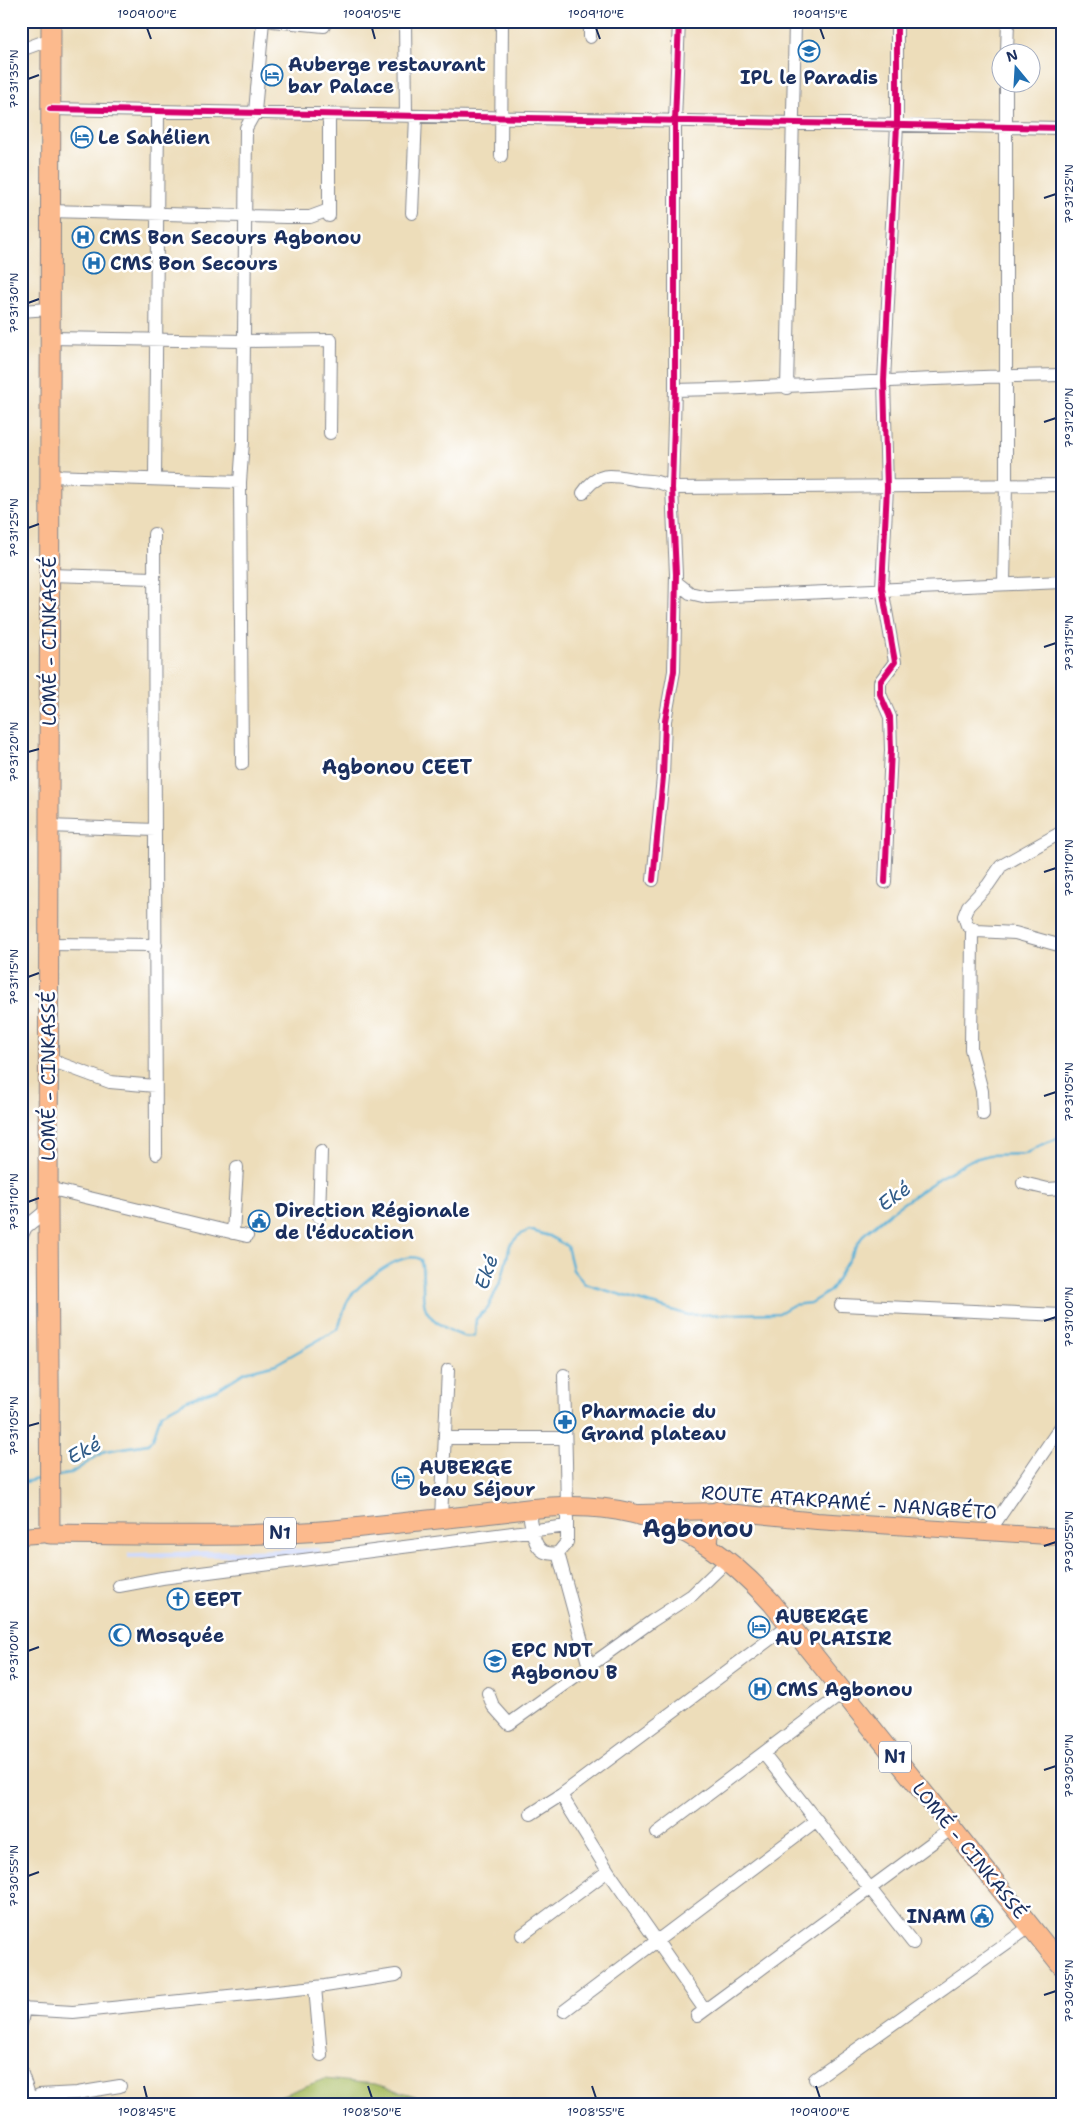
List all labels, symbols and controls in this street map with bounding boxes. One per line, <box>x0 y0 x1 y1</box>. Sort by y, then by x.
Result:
text: 1°09'00"E <box>117 6 177 22</box>
text: 1°09'05"E <box>343 6 401 22</box>
text: 1°09'10"E <box>568 6 624 22</box>
text: 1°09'15"E <box>792 6 848 22</box>
school or university icon: IPL le Paradis <box>797 39 821 63</box>
north arrow <box>990 42 1040 92</box>
text: N <box>1004 45 1020 66</box>
text: 7°31'35"N <box>6 49 22 109</box>
place label: Auberge restaurant bar Palace <box>288 52 486 99</box>
hotel icon: Auberge restaurant bar Palace <box>260 63 284 87</box>
place label: IPL le Paradis <box>740 65 878 90</box>
hotel icon: Le Sahélien <box>70 125 94 149</box>
place label: Le Sahélien <box>98 125 210 150</box>
text: 7°31'25"N <box>1061 164 1077 224</box>
hospital icon: CMS Bon Secours Agbonou <box>71 225 95 249</box>
place label: CMS Bon Secours Agbonou <box>99 225 362 250</box>
hospital icon: CMS Bon Secours <box>82 251 106 275</box>
place label: CMS Bon Secours <box>110 251 278 276</box>
text: 7°31'30"N <box>6 273 22 333</box>
text: 7°31'20"N <box>1061 388 1077 448</box>
text: 7°31'25"N <box>6 498 22 558</box>
street label: LOMÉ - CINKASSÉ <box>36 556 62 726</box>
text: 7°31'15"N <box>1061 615 1077 671</box>
text: 7°31'20"N <box>6 722 22 782</box>
district label: Agbonou CEET <box>322 754 473 780</box>
text: 7°31'10"N <box>1061 839 1077 897</box>
text: 7°31'15"N <box>6 949 22 1005</box>
street label: LOMÉ - CINKASSÉ <box>35 991 61 1161</box>
text: 7°31'05"N <box>1061 1062 1077 1122</box>
text: 7°31'10"N <box>6 1173 22 1231</box>
water label: Eké <box>872 1175 916 1217</box>
place label: Direction Régionale de l'éducation <box>275 1198 470 1245</box>
public building icon: Direction Régionale de l'éducation <box>247 1209 271 1233</box>
water label: Eké <box>468 1251 504 1293</box>
text: 7°31'00"N <box>1061 1287 1077 1347</box>
text: 7°31'05"N <box>6 1396 22 1456</box>
place label: Pharmacie du Grand plateau <box>581 1399 727 1446</box>
pharmacy icon: Pharmacie du Grand plateau <box>553 1410 577 1434</box>
water label: Eké <box>62 1430 106 1470</box>
place label: AUBERGE beau Séjour <box>419 1455 535 1502</box>
hotel icon: AUBERGE beau Séjour <box>391 1466 415 1490</box>
street label: ROUTE ATAKPAMÉ - NANGBÉTO <box>700 1479 998 1525</box>
text: 7°30'55"N <box>1061 1511 1077 1573</box>
district label: Agbonou <box>642 1513 754 1545</box>
road number: N1 <box>264 1518 296 1549</box>
church icon: EEPT <box>166 1587 190 1611</box>
place label: EEPT <box>194 1587 242 1612</box>
place label: AUBERGE AU PLAISIR <box>775 1604 892 1651</box>
hotel icon: AUBERGE AU PLAISIR <box>747 1615 771 1639</box>
text: 7°31'00"N <box>6 1621 22 1681</box>
mosque icon: Mosquée <box>108 1623 132 1647</box>
place label: Mosquée <box>136 1623 224 1648</box>
place label: EPC NDT Agbonou B <box>511 1638 618 1685</box>
school or university icon: EPC NDT Agbonou B <box>483 1649 507 1673</box>
hospital icon: CMS Agbonou <box>748 1677 772 1701</box>
place label: CMS Agbonou <box>776 1677 913 1702</box>
text: 7°30'50"N <box>1061 1734 1077 1798</box>
road number: N1 <box>879 1741 911 1772</box>
street label: LOMÉ - CINKASSÉ <box>906 1776 1034 1924</box>
text: 7°30'55"N <box>6 1845 22 1907</box>
place label: INAM <box>906 1904 966 1929</box>
public building icon: INAM <box>970 1904 994 1928</box>
text: 7°30'45"N <box>1061 1959 1077 2023</box>
text: 1°08'45"E <box>118 2104 176 2120</box>
text: 1°08'50"E <box>343 2104 401 2120</box>
text: 1°08'55"E <box>567 2104 625 2120</box>
text: 1°09'00"E <box>790 2104 850 2120</box>

